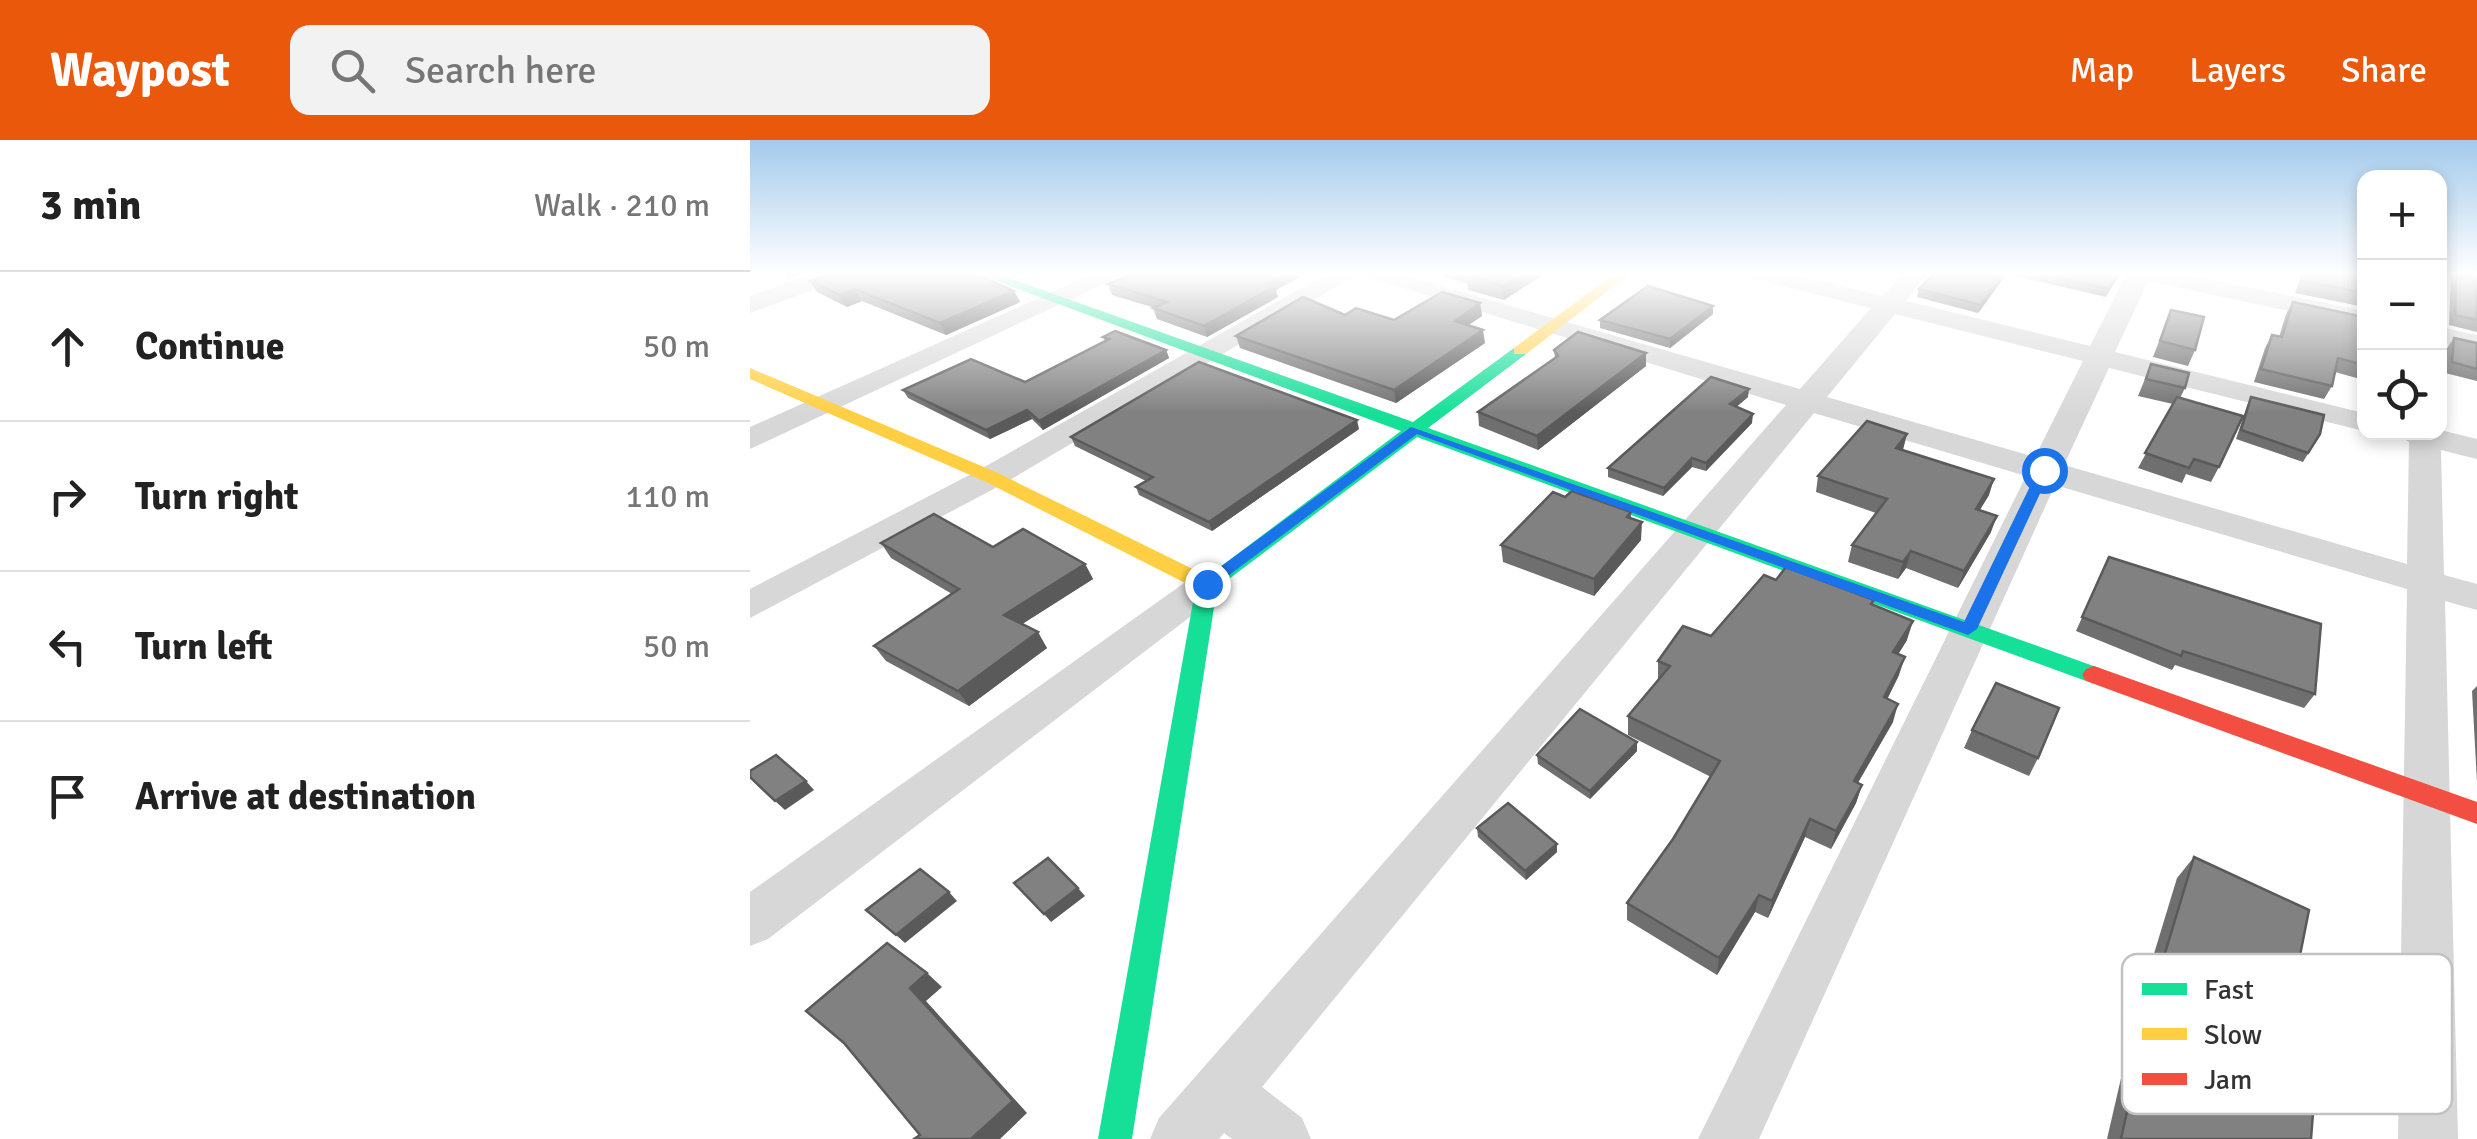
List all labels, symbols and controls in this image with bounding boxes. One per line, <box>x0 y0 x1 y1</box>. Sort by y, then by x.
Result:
search box <box>290 25 990 115</box>
text: Waypost <box>50 41 230 100</box>
icon: search <box>325 43 380 98</box>
text: Search here <box>405 47 597 94</box>
text: Map <box>2070 49 2134 92</box>
text: Layers <box>2189 49 2286 92</box>
text: Share <box>2341 49 2427 92</box>
map controls <box>2357 170 2447 440</box>
button: + <box>2357 170 2447 260</box>
text: 3 min <box>40 180 141 231</box>
text: Walk · 210 m <box>534 186 710 225</box>
button: − <box>2357 260 2447 350</box>
icon: ahead <box>40 319 95 374</box>
text: Continue <box>135 323 285 370</box>
text: 50 m <box>643 327 710 366</box>
button: locate <box>2357 350 2447 440</box>
route start <box>2022 448 2068 494</box>
icon: right <box>40 469 95 524</box>
text: Turn right <box>135 473 299 520</box>
text: 110 m <box>626 477 710 516</box>
route end <box>1185 562 1231 608</box>
icon: left <box>40 619 95 674</box>
text: Turn left <box>135 623 273 670</box>
text: 50 m <box>643 627 710 666</box>
icon: arrive <box>40 769 95 824</box>
text: Arrive at destination <box>135 773 476 820</box>
legend <box>2122 954 2452 1114</box>
text: Fast <box>2204 973 2254 1007</box>
text: Slow <box>2204 1018 2262 1052</box>
text: Jam <box>2204 1063 2252 1097</box>

